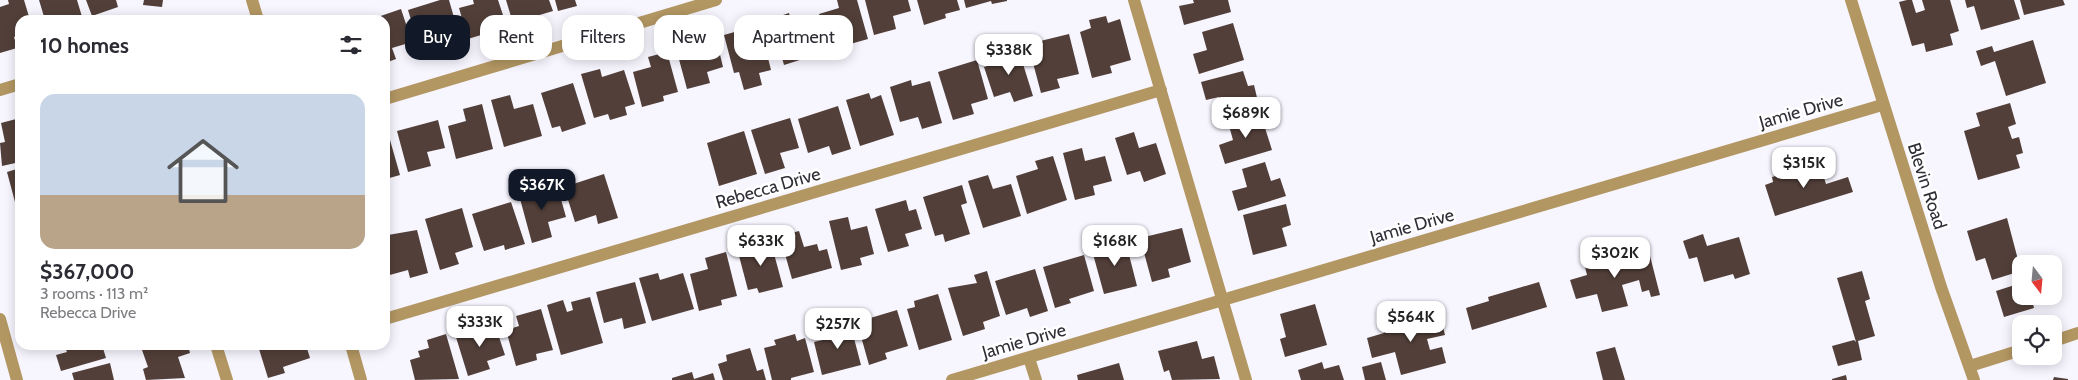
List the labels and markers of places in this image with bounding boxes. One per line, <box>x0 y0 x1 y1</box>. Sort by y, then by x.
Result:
pin: $338K <box>974 34 1044 76</box>
pin: $689K <box>1211 96 1281 139</box>
pin: $315K <box>1769 146 1839 189</box>
pin: $367K <box>507 168 577 211</box>
pin: $633K <box>726 224 796 267</box>
pin: $168K <box>1080 224 1150 267</box>
pin: $302K <box>1580 236 1650 279</box>
pin: $564K <box>1376 300 1446 343</box>
pin: $333K <box>445 306 515 348</box>
pin: $257K <box>803 308 873 350</box>

